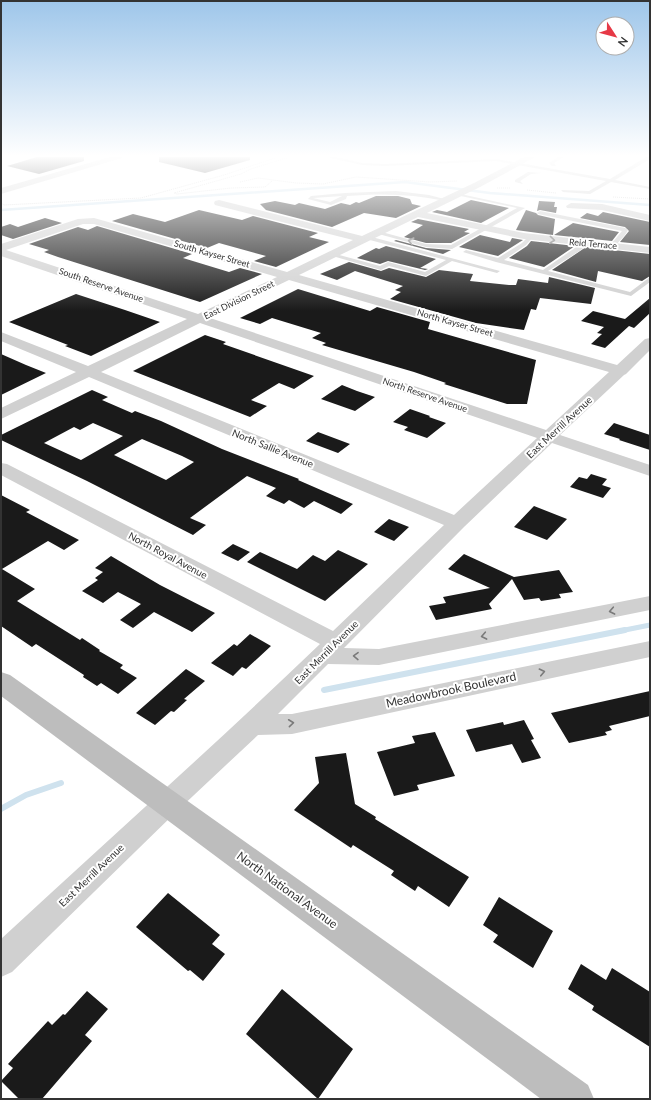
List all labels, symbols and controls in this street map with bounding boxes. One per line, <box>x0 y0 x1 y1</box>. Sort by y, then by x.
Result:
north arrow <box>595 16 635 56</box>
text: N <box>616 35 631 49</box>
one-way arrow <box>549 235 555 244</box>
street label: Reid Terrace <box>569 236 618 251</box>
street label: South Kayser Street <box>173 237 252 270</box>
one-way arrow <box>408 237 415 246</box>
street label: South Reserve Avenue <box>57 265 145 304</box>
street label: East Division Street <box>202 277 276 321</box>
street label: North Kayser Street <box>416 306 495 339</box>
street label: North Reserve Avenue <box>381 375 469 414</box>
street label: East Merrill Avenue <box>524 394 594 460</box>
street label: North Sallie Avenue <box>231 426 315 470</box>
street label: North Royal Avenue <box>126 529 210 581</box>
one-way arrow <box>609 606 615 614</box>
street label: East Merrill Avenue <box>292 618 360 686</box>
one-way arrow <box>481 631 487 640</box>
one-way arrow <box>353 652 359 660</box>
street label: Meadowbrook Boulevard <box>384 668 517 711</box>
one-way arrow <box>538 668 545 676</box>
one-way arrow <box>288 719 294 728</box>
street label: East Merrill Avenue <box>56 841 126 909</box>
street label: North National Avenue <box>234 848 341 931</box>

